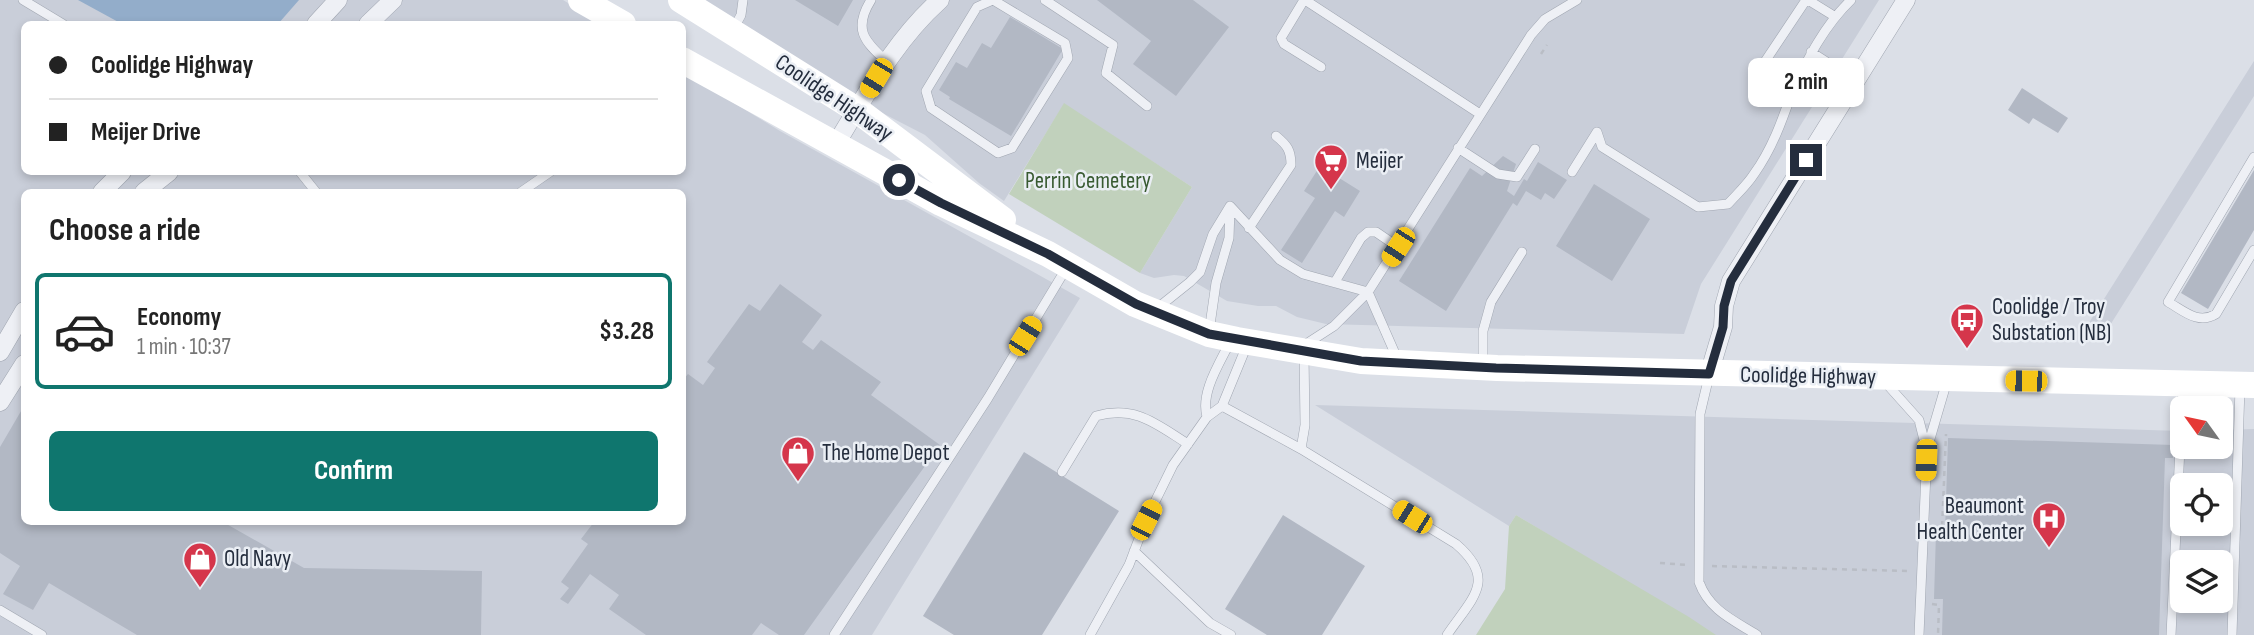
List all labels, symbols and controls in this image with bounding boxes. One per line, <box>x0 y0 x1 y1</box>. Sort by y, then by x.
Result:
street label: Coolidge Highway <box>770 48 898 148</box>
text: Coolidge Highway <box>91 50 253 81</box>
car <box>857 55 896 101</box>
callout: 2 min <box>1748 58 1864 108</box>
text: 2 min <box>1784 68 1828 96</box>
text: Meijer Drive <box>91 117 201 148</box>
supermarket icon: Meijer <box>1312 142 1350 191</box>
route end <box>1790 144 1822 176</box>
place label: Meijer <box>1356 147 1404 175</box>
route start <box>883 164 915 196</box>
park label: Perrin Cemetery <box>1025 167 1151 195</box>
text: Choose a ride <box>49 211 201 250</box>
car <box>1378 224 1419 270</box>
place label: Coolidge / Troy Substation (NB) <box>1992 293 2111 347</box>
icon: car <box>53 300 116 363</box>
bus stop icon: Coolidge / Troy Substation (NB) <box>1948 301 1986 350</box>
text: Economy <box>137 302 221 333</box>
car <box>1005 313 1046 359</box>
text: $3.28 <box>599 316 654 347</box>
text: 1 min · 10:37 <box>137 333 231 361</box>
street label: Coolidge Highway <box>1740 361 1876 391</box>
car <box>2005 370 2048 392</box>
north arrow <box>2170 396 2233 458</box>
map controls <box>2170 396 2233 613</box>
button: Confirm <box>49 431 658 511</box>
shop icon: The Home Depot <box>779 434 817 483</box>
place label: The Home Depot <box>822 439 949 467</box>
car <box>1915 439 1938 481</box>
button: locate <box>2170 473 2233 536</box>
place label: Beaumont Health Center <box>1917 492 2024 546</box>
car <box>1128 497 1165 543</box>
car <box>1389 497 1436 537</box>
hospital icon: Beaumont Health Center <box>2030 500 2068 549</box>
shop icon: Old Navy <box>181 540 219 589</box>
place label: Old Navy <box>224 545 291 573</box>
button: layers <box>2170 550 2233 613</box>

